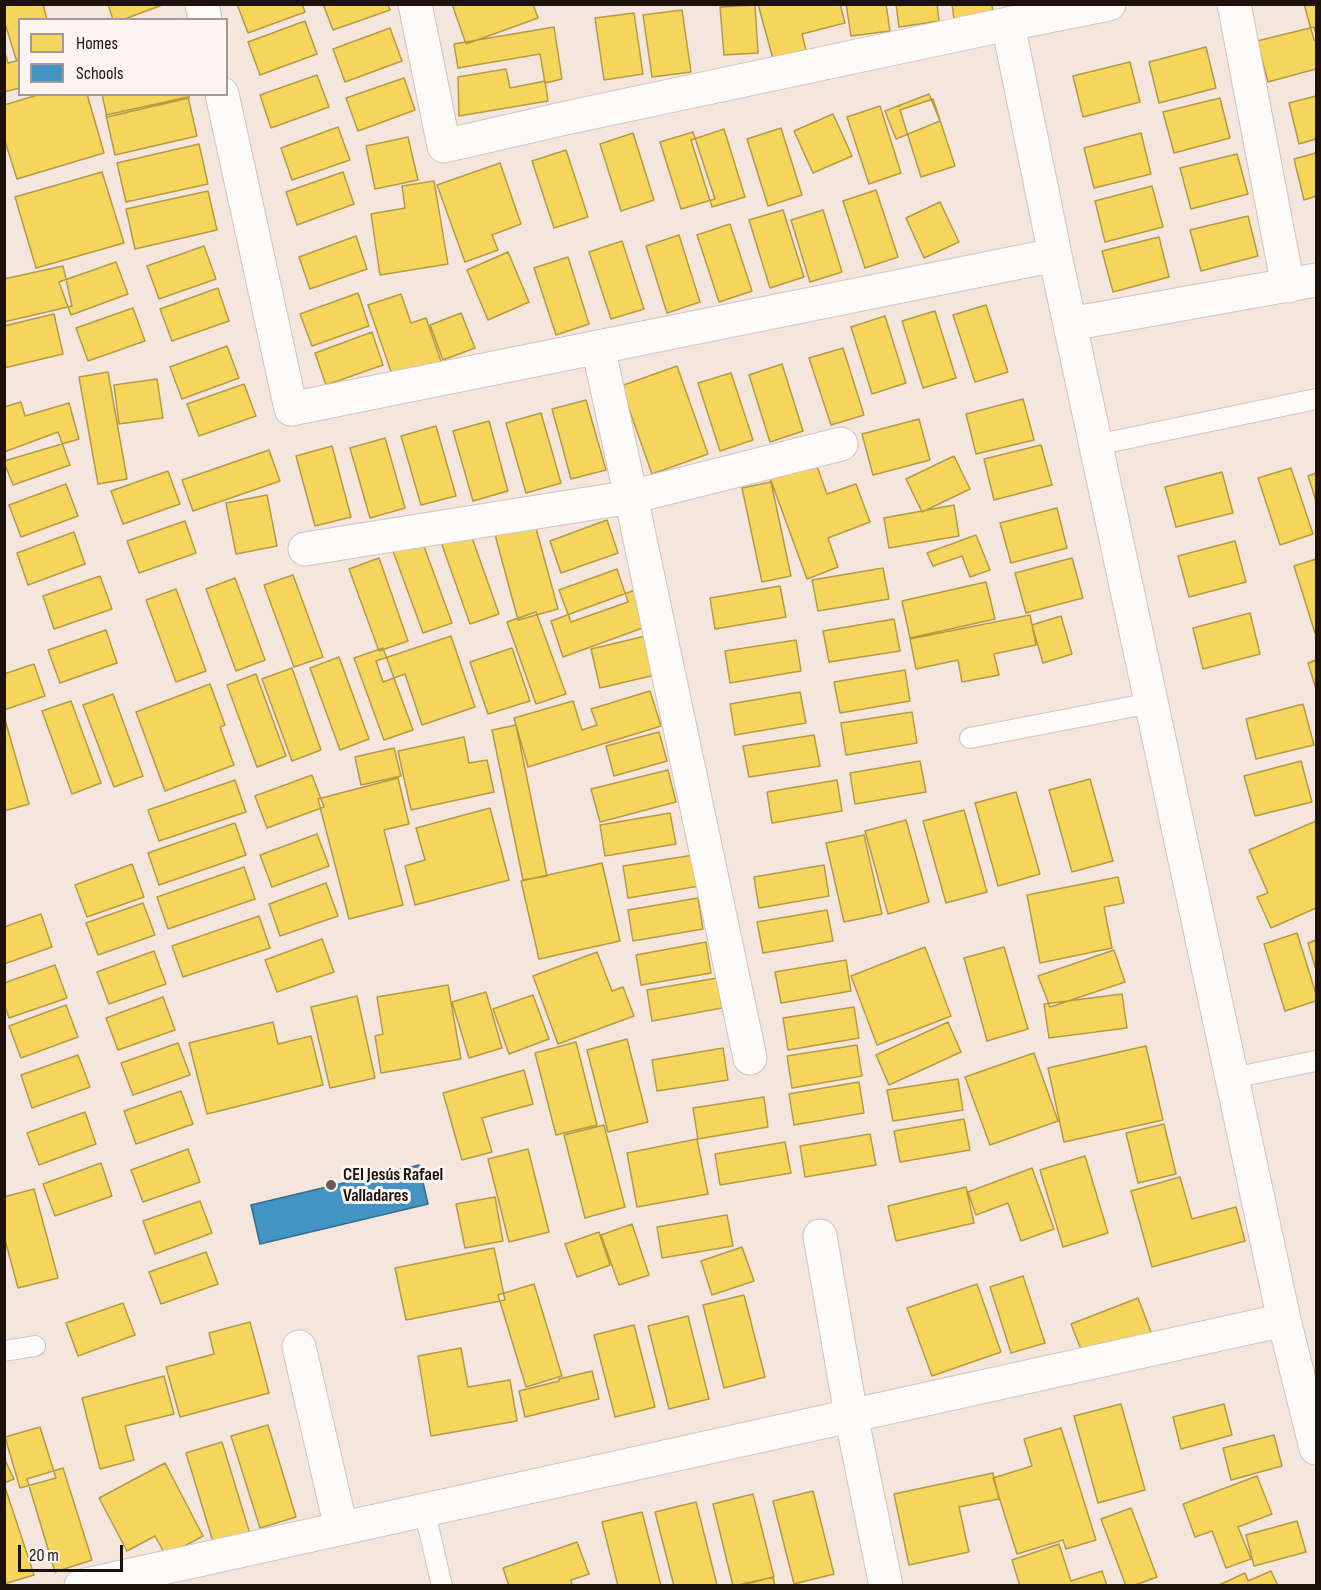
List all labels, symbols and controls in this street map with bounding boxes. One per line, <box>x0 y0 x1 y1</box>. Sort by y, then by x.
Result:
legend <box>18 18 228 96</box>
text: Homes <box>76 33 118 54</box>
text: Schools <box>76 63 123 84</box>
place label: CEI Jesús Rafael Valladares <box>343 1164 443 1206</box>
marker: CEI Jesús Rafael Valladares <box>324 1178 338 1192</box>
scale bar <box>21 1533 126 1571</box>
text: 20 m <box>29 1545 59 1566</box>

